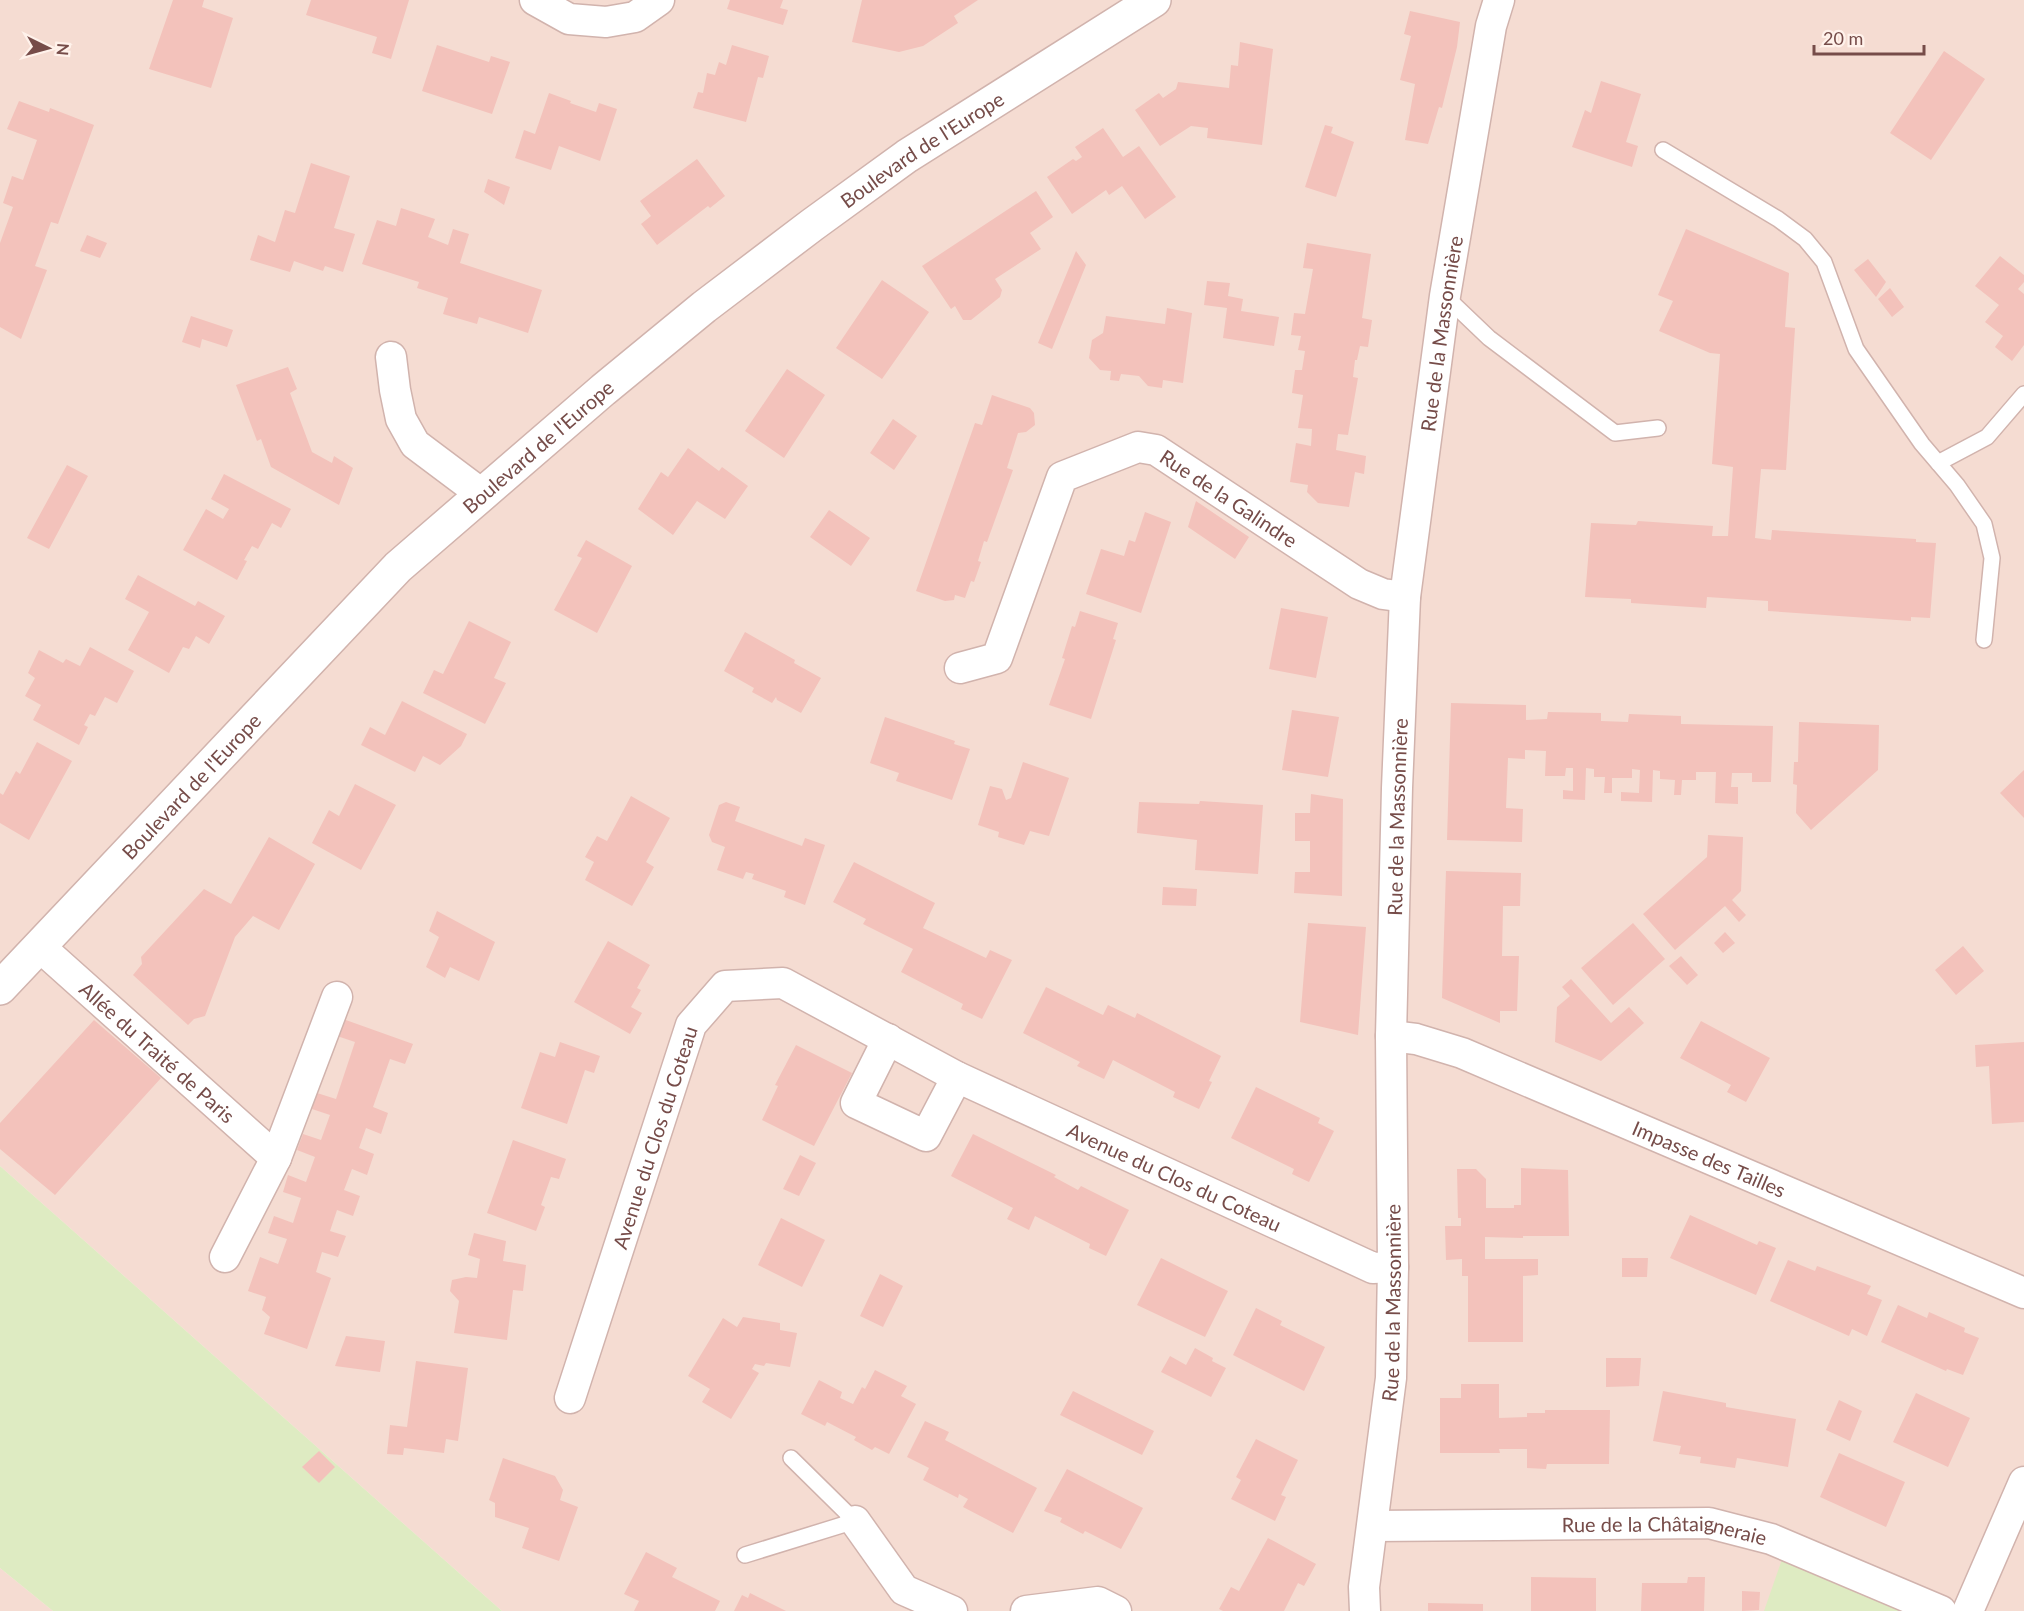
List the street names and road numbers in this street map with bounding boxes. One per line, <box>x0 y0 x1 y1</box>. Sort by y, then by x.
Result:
street label: Boulevard de l'Europe <box>835 86 1008 213</box>
street label: Rue de la Massonnière <box>1415 234 1467 433</box>
street label: Boulevard de l'Europe <box>457 375 618 518</box>
street label: Rue de la Galindre <box>1156 444 1302 552</box>
street label: Boulevard de l'Europe <box>116 708 266 864</box>
street label: Rue de la Massonnière <box>1382 718 1412 916</box>
street label: Allée du Traité de Paris <box>75 976 240 1128</box>
street label: Avenue du Clos du Coteau <box>607 1023 702 1252</box>
street label: Impasse des Tailles <box>1629 1115 1789 1202</box>
street label: Avenue du Clos du Coteau <box>1064 1117 1285 1236</box>
street label: Rue de la Massonnière <box>1376 1204 1405 1403</box>
street label: Rue de la Châtaigneraie <box>1562 1511 1769 1549</box>

